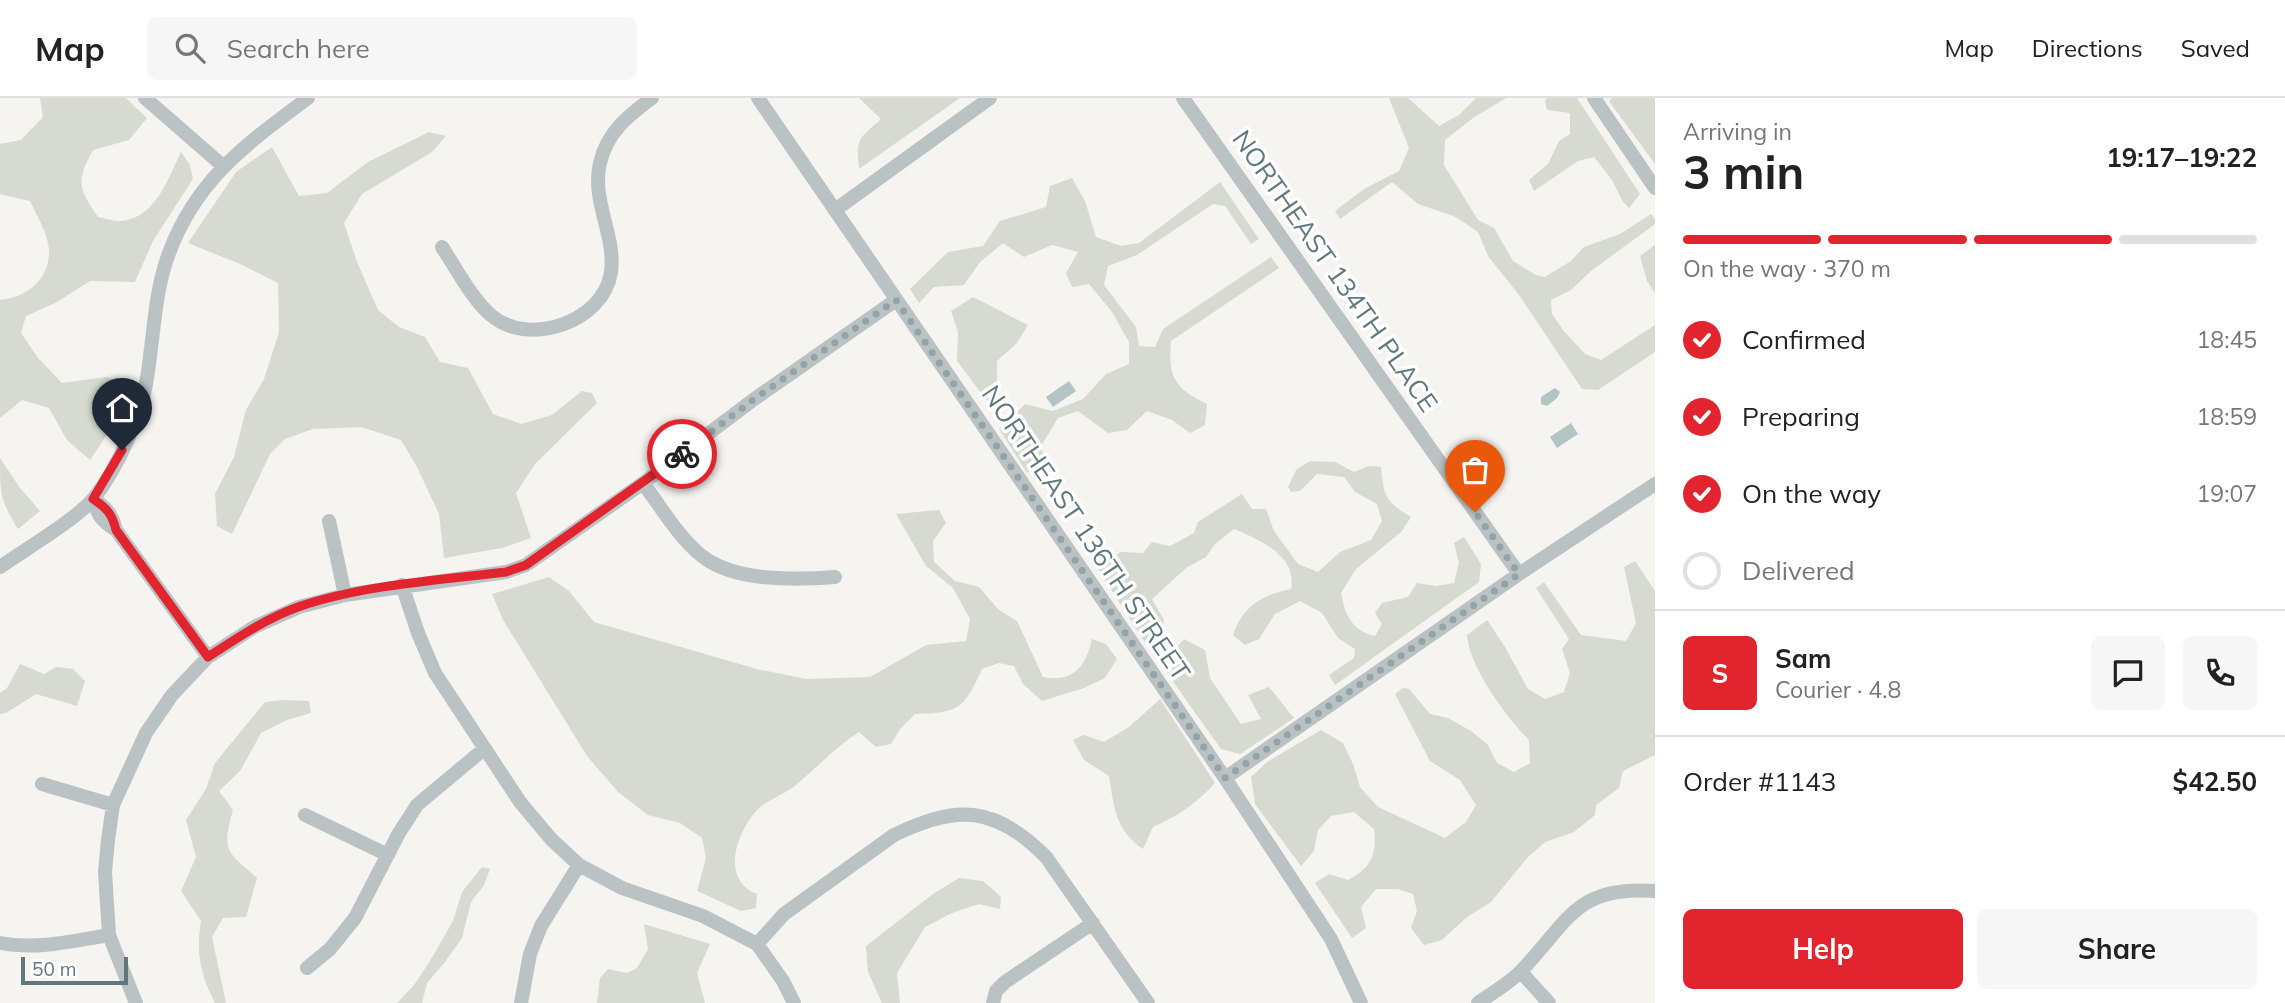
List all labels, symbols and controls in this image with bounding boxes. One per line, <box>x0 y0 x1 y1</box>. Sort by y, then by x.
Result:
search box <box>147 17 637 80</box>
text: Map <box>35 28 105 69</box>
icon: search <box>171 29 209 67</box>
text: Search here <box>227 32 370 65</box>
text: Map <box>1944 33 1994 63</box>
text: Directions <box>2032 33 2143 63</box>
text: Saved <box>2181 33 2250 63</box>
text: Arriving in <box>1683 117 1792 146</box>
street label: NORTHEAST 134TH PLACE <box>1225 123 1445 418</box>
text: 19:17–19:22 <box>2106 141 2257 174</box>
text: 3 min <box>1683 143 1804 201</box>
text: On the way · 370 m <box>1683 254 1891 283</box>
icon: check <box>1683 321 1721 359</box>
text: Confirmed <box>1742 323 1866 356</box>
text: 18:45 <box>2197 325 2257 354</box>
pin <box>92 378 152 450</box>
street label: NORTHEAST 136TH STREET <box>975 379 1198 687</box>
icon: home <box>103 389 141 427</box>
icon: check <box>1683 398 1721 436</box>
text: Preparing <box>1742 400 1860 433</box>
text: 18:59 <box>2197 402 2257 431</box>
courier <box>647 419 717 489</box>
icon: bike <box>663 435 701 473</box>
pin <box>1445 440 1505 512</box>
icon: bag <box>1456 451 1494 489</box>
icon: check <box>1683 475 1721 513</box>
text: On the way <box>1742 477 1881 510</box>
text: 19:07 <box>2197 479 2257 508</box>
text: Delivered <box>1742 554 1855 587</box>
button: chat <box>2091 636 2165 710</box>
button: phone <box>2183 636 2257 710</box>
text: Sam <box>1775 642 1831 675</box>
text: S <box>1712 657 1728 690</box>
text: Courier · 4.8 <box>1775 675 1901 704</box>
text: Order #1143 <box>1683 765 1836 798</box>
text: $42.50 <box>2173 765 2257 798</box>
button: Help <box>1683 909 1963 989</box>
button: Share <box>1977 909 2257 989</box>
scale bar <box>21 954 128 986</box>
text: 50 m <box>32 957 76 981</box>

